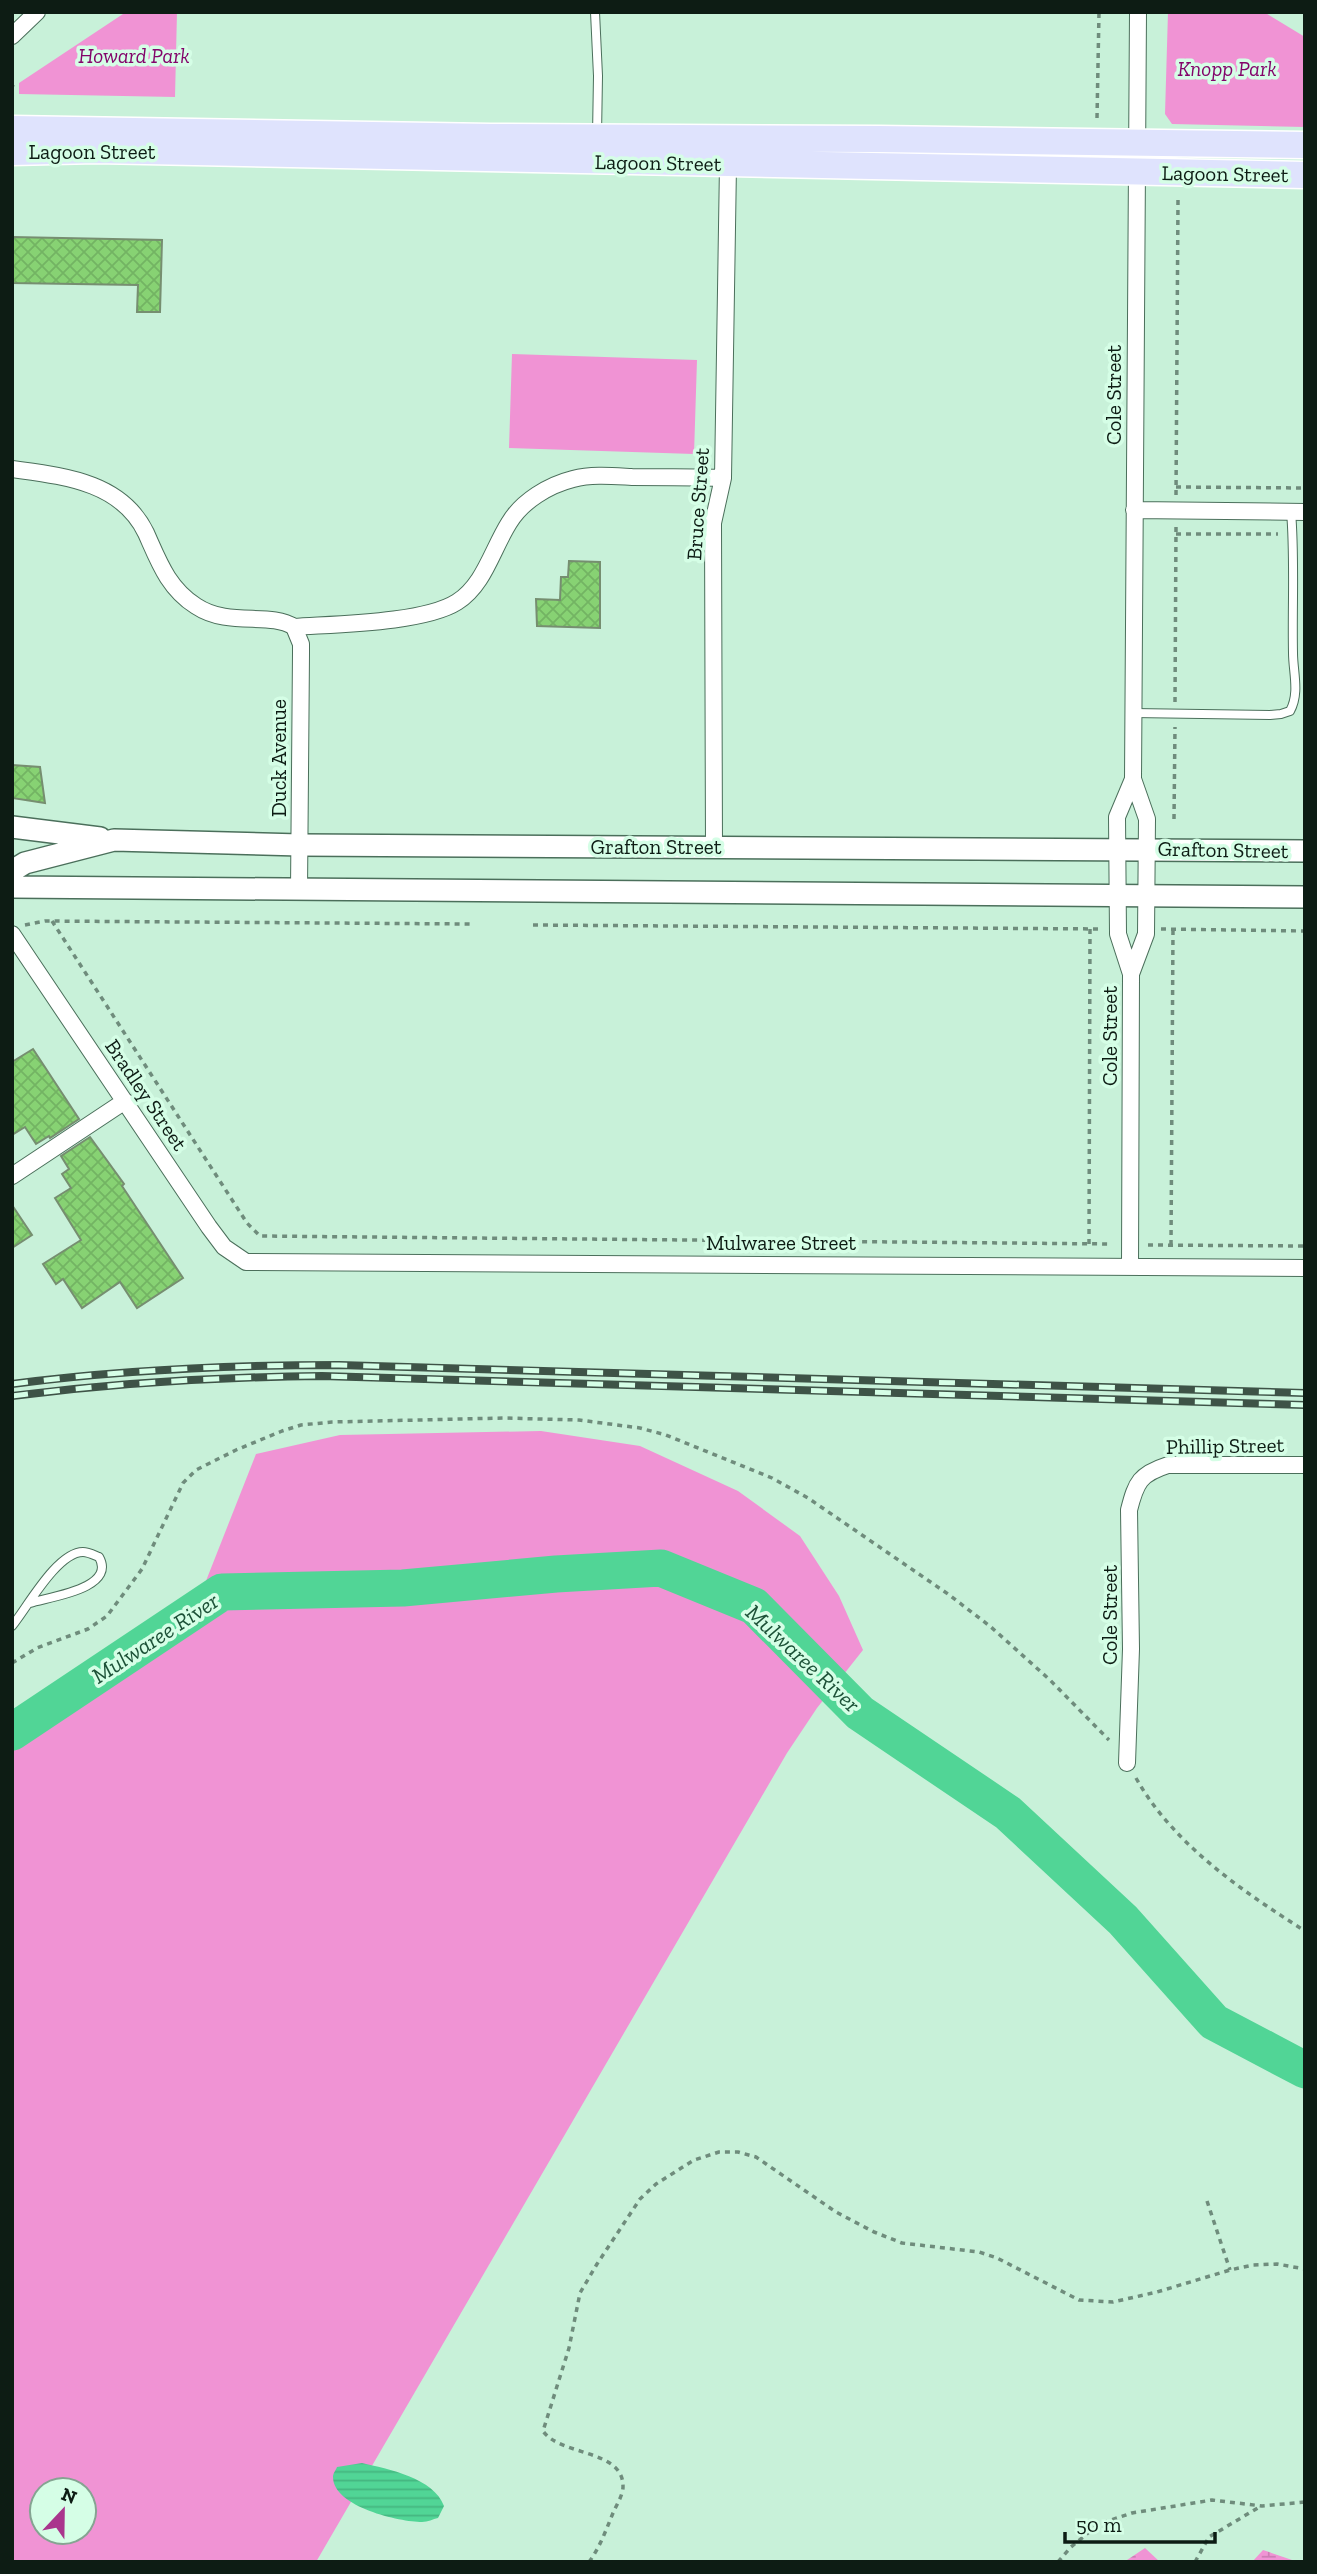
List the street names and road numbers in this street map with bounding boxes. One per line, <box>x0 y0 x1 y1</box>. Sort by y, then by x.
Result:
street label: Lagoon Street <box>29 139 156 164</box>
street label: Lagoon Street <box>594 149 722 176</box>
street label: Lagoon Street <box>1161 160 1289 187</box>
street label: Cole Street <box>1101 345 1126 445</box>
street label: Bruce Street <box>681 447 714 561</box>
street label: Duck Avenue <box>266 699 291 817</box>
street label: Grafton Street <box>591 834 722 859</box>
street label: Grafton Street <box>1157 836 1289 863</box>
street label: Cole Street <box>1097 986 1122 1086</box>
street label: Bradley Street <box>100 1034 193 1155</box>
street label: Mulwaree Street <box>706 1230 856 1255</box>
street label: Phillip Street <box>1166 1432 1285 1459</box>
street label: Cole Street <box>1097 1565 1122 1665</box>

